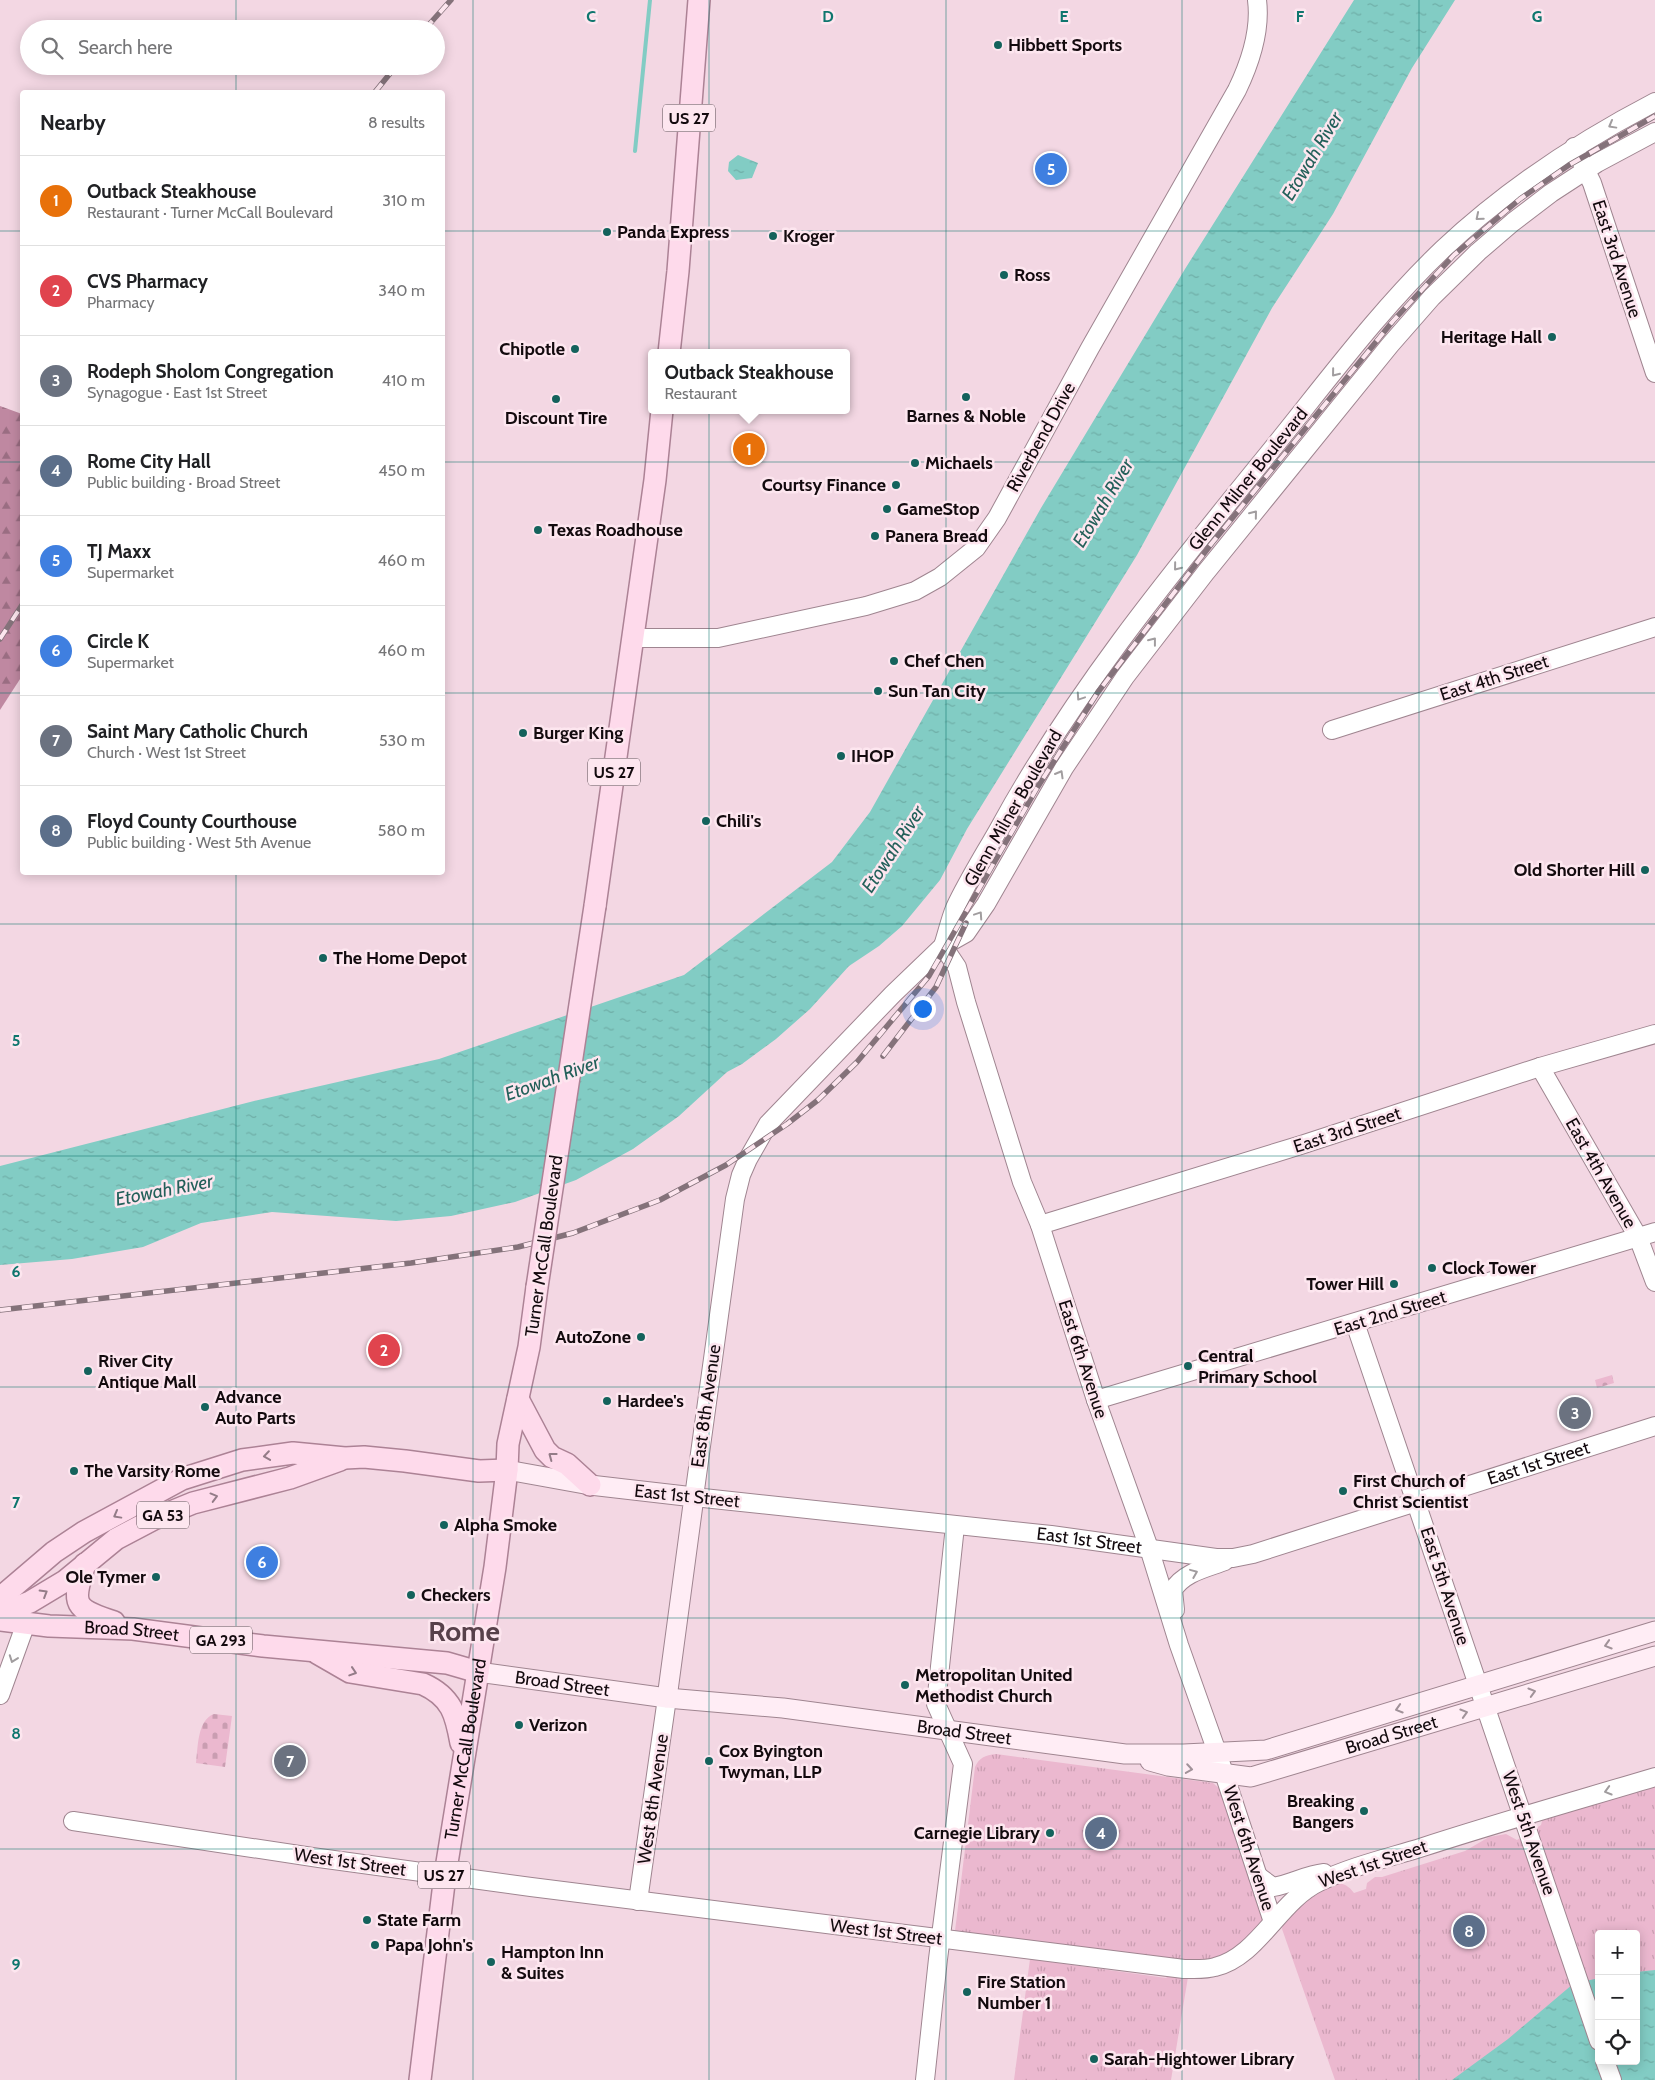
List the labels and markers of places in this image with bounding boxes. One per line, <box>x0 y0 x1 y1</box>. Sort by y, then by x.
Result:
place label: Hibbett Sports <box>1008 34 1123 56</box>
marker: Hibbett Sports <box>992 39 1004 51</box>
pin: 5 <box>1035 150 1067 188</box>
place label: Panda Express <box>617 221 730 243</box>
place label: Kroger <box>783 225 835 247</box>
marker: Panda Express <box>601 226 613 238</box>
marker: Kroger <box>767 230 779 242</box>
place label: Ross <box>1014 264 1051 286</box>
marker: Ross <box>998 269 1010 281</box>
place label: Heritage Hall <box>1441 326 1542 348</box>
marker: Heritage Hall <box>1546 331 1558 343</box>
place label: Chipotle <box>499 338 565 360</box>
marker: Chipotle <box>569 343 581 355</box>
marker: Barnes & Noble <box>960 391 972 403</box>
marker: Discount Tire <box>550 393 562 405</box>
place label: Barnes & Noble <box>906 405 1026 427</box>
place label: Discount Tire <box>505 407 607 429</box>
pin: 1 <box>733 430 765 468</box>
place label: Michaels <box>925 452 993 474</box>
marker: Michaels <box>909 457 921 469</box>
place label: Courtsy Finance <box>762 474 886 496</box>
marker: Courtsy Finance <box>890 479 902 491</box>
place label: GameStop <box>897 498 980 520</box>
marker: GameStop <box>881 503 893 515</box>
place label: Texas Roadhouse <box>548 519 683 541</box>
marker: Texas Roadhouse <box>532 524 544 536</box>
place label: Panera Bread <box>885 525 988 547</box>
marker: Panera Bread <box>869 530 881 542</box>
place label: Chef Chen <box>904 650 984 672</box>
marker: Chef Chen <box>888 655 900 667</box>
place label: Sun Tan City <box>888 680 986 702</box>
marker: Sun Tan City <box>872 685 884 697</box>
place label: Burger King <box>533 722 623 744</box>
marker: Burger King <box>517 727 529 739</box>
place label: IHOP <box>851 745 894 767</box>
marker: IHOP <box>835 750 847 762</box>
place label: Chili's <box>716 810 762 832</box>
marker: Chili's <box>700 815 712 827</box>
place label: Old Shorter Hill <box>1514 859 1635 881</box>
marker: Old Shorter Hill <box>1639 864 1651 876</box>
place label: The Home Depot <box>333 947 467 969</box>
marker: The Home Depot <box>317 952 329 964</box>
place label: Clock Tower <box>1442 1257 1536 1279</box>
marker: Clock Tower <box>1426 1262 1438 1274</box>
place label: Tower Hill <box>1306 1273 1384 1295</box>
marker: Tower Hill <box>1388 1278 1400 1290</box>
place label: AutoZone <box>555 1326 631 1348</box>
pin: 2 <box>368 1331 400 1369</box>
marker: AutoZone <box>635 1331 647 1343</box>
place label: Central Primary School <box>1198 1345 1317 1388</box>
place label: River City Antique Mall <box>98 1350 197 1393</box>
marker: Central Primary School <box>1182 1360 1194 1372</box>
marker: River City Antique Mall <box>82 1365 94 1377</box>
place label: Advance Auto Parts <box>215 1386 296 1429</box>
place label: Hardee's <box>617 1390 684 1412</box>
pin: 3 <box>1559 1394 1591 1432</box>
marker: Hardee's <box>601 1395 613 1407</box>
marker: Advance Auto Parts <box>199 1401 211 1413</box>
place label: The Varsity Rome <box>84 1460 220 1482</box>
marker: The Varsity Rome <box>68 1465 80 1477</box>
place label: First Church of Christ Scientist <box>1353 1470 1468 1513</box>
marker: First Church of Christ Scientist <box>1337 1485 1349 1497</box>
place label: Alpha Smoke <box>454 1514 557 1536</box>
marker: Alpha Smoke <box>438 1519 450 1531</box>
pin: 6 <box>246 1543 278 1581</box>
place label: Ole Tymer <box>65 1566 146 1588</box>
marker: Ole Tymer <box>150 1571 162 1583</box>
place label: Checkers <box>421 1584 491 1606</box>
marker: Checkers <box>405 1589 417 1601</box>
place label: Metropolitan United Methodist Church <box>915 1664 1073 1707</box>
marker: Metropolitan United Methodist Church <box>899 1679 911 1691</box>
place label: Verizon <box>529 1714 587 1736</box>
marker: Verizon <box>513 1719 525 1731</box>
place label: Cox Byington Twyman, LLP <box>719 1740 823 1783</box>
pin: 7 <box>274 1742 306 1780</box>
marker: Cox Byington Twyman, LLP <box>703 1755 715 1767</box>
place label: Breaking Bangers <box>1287 1790 1354 1833</box>
marker: Breaking Bangers <box>1358 1805 1370 1817</box>
pin: 4 <box>1085 1814 1117 1852</box>
place label: Carnegie Library <box>914 1822 1040 1844</box>
marker: Carnegie Library <box>1044 1827 1056 1839</box>
place label: State Farm <box>377 1909 461 1931</box>
pin: 8 <box>1453 1912 1485 1950</box>
marker: State Farm <box>361 1914 373 1926</box>
place label: Papa John's <box>385 1934 473 1956</box>
marker: Papa John's <box>369 1939 381 1951</box>
place label: Hampton Inn & Suites <box>501 1941 604 1984</box>
marker: Hampton Inn & Suites <box>485 1956 497 1968</box>
place label: Fire Station Number 1 <box>977 1971 1066 2014</box>
marker: Fire Station Number 1 <box>961 1986 973 1998</box>
place label: Sarah-Hightower Library <box>1104 2048 1295 2070</box>
marker: Sarah-Hightower Library <box>1088 2053 1100 2065</box>

